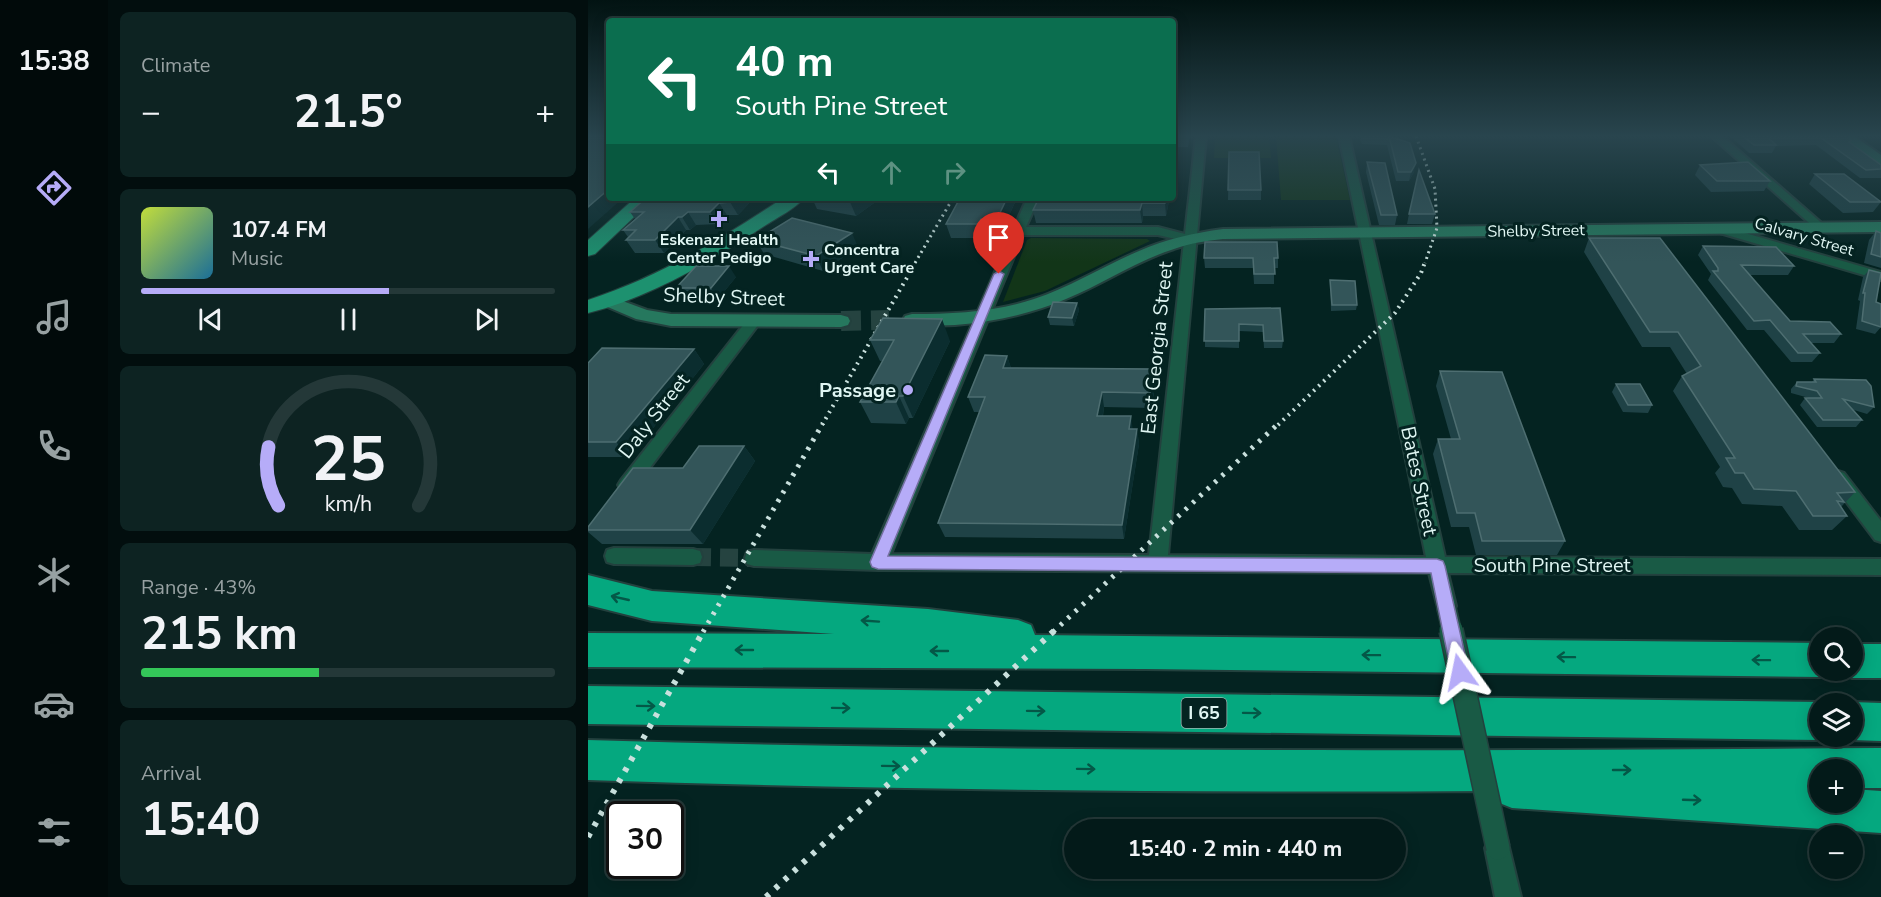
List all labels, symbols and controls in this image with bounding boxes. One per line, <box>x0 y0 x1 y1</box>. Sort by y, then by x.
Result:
text: 40 m <box>735 34 834 91</box>
icon: left <box>636 42 714 120</box>
text: 15:38 <box>18 43 90 80</box>
text: Climate <box>141 52 210 79</box>
text: 21.5° <box>293 82 403 143</box>
text: South Pine Street <box>735 88 947 125</box>
text: − <box>141 90 161 135</box>
text: + <box>535 90 555 135</box>
icon: left <box>812 156 845 189</box>
icon: ahead <box>875 156 908 189</box>
icon: right <box>938 156 971 189</box>
icon: directions <box>33 167 75 209</box>
marker: Eskenazi Health Center Pedigo <box>710 210 728 228</box>
pin <box>973 212 1024 274</box>
street label: Calvary Street <box>1752 212 1857 262</box>
text: 107.4 FM <box>231 215 327 245</box>
street label: Shelby Street <box>1487 219 1585 243</box>
icon: arrive <box>982 221 1015 254</box>
place label: Eskenazi Health Center Pedigo <box>660 229 778 269</box>
place label: Concentra Urgent Care <box>824 239 915 279</box>
text: Music <box>231 245 283 272</box>
marker: Concentra Urgent Care <box>802 250 820 268</box>
street label: East Georgia Street <box>1134 259 1180 436</box>
street label: Shelby Street <box>663 281 786 313</box>
icon: music <box>33 296 75 338</box>
icon: previous <box>194 303 227 336</box>
icon: pause <box>332 303 365 336</box>
icon: next <box>470 303 503 336</box>
street label: Daly Street <box>612 367 696 464</box>
place label: Passage <box>819 377 896 404</box>
marker: Passage <box>901 383 915 397</box>
text: 25 <box>311 417 385 502</box>
street label: Bates Street <box>1394 424 1444 539</box>
icon: phone <box>33 425 75 467</box>
text: km/h <box>324 489 372 519</box>
street label: South Pine Street <box>1473 552 1632 579</box>
icon: climate <box>33 554 75 596</box>
text: Range · 43% <box>141 574 256 601</box>
one-way arrow <box>611 592 630 604</box>
text: 215 km <box>141 604 298 665</box>
one-way arrow <box>860 616 880 627</box>
map controls <box>1809 627 1863 879</box>
button: search <box>1809 627 1863 681</box>
position arrow <box>1428 640 1492 704</box>
one-way arrow <box>735 644 755 656</box>
one-way arrow <box>930 645 950 657</box>
one-way arrow <box>1362 649 1382 661</box>
one-way arrow <box>1557 651 1577 663</box>
one-way arrow <box>1752 654 1772 666</box>
icon: car <box>33 683 75 725</box>
button: layers <box>1809 693 1863 747</box>
road number: I 65 <box>1182 698 1226 728</box>
one-way arrow <box>636 700 656 712</box>
one-way arrow <box>831 702 851 714</box>
one-way arrow <box>1026 705 1046 716</box>
one-way arrow <box>1242 707 1262 719</box>
button: + <box>1809 759 1863 813</box>
text: Arrival <box>141 760 201 787</box>
one-way arrow <box>881 761 901 772</box>
one-way arrow <box>1076 763 1095 775</box>
one-way arrow <box>1612 764 1632 776</box>
text: 15:40 <box>141 790 260 851</box>
one-way arrow <box>1682 794 1702 806</box>
speed limit sign: 30 <box>606 801 684 879</box>
icon: filters <box>33 811 75 853</box>
button: − <box>1809 825 1863 879</box>
text: 15:40 · 2 min · 440 m <box>1128 834 1342 864</box>

